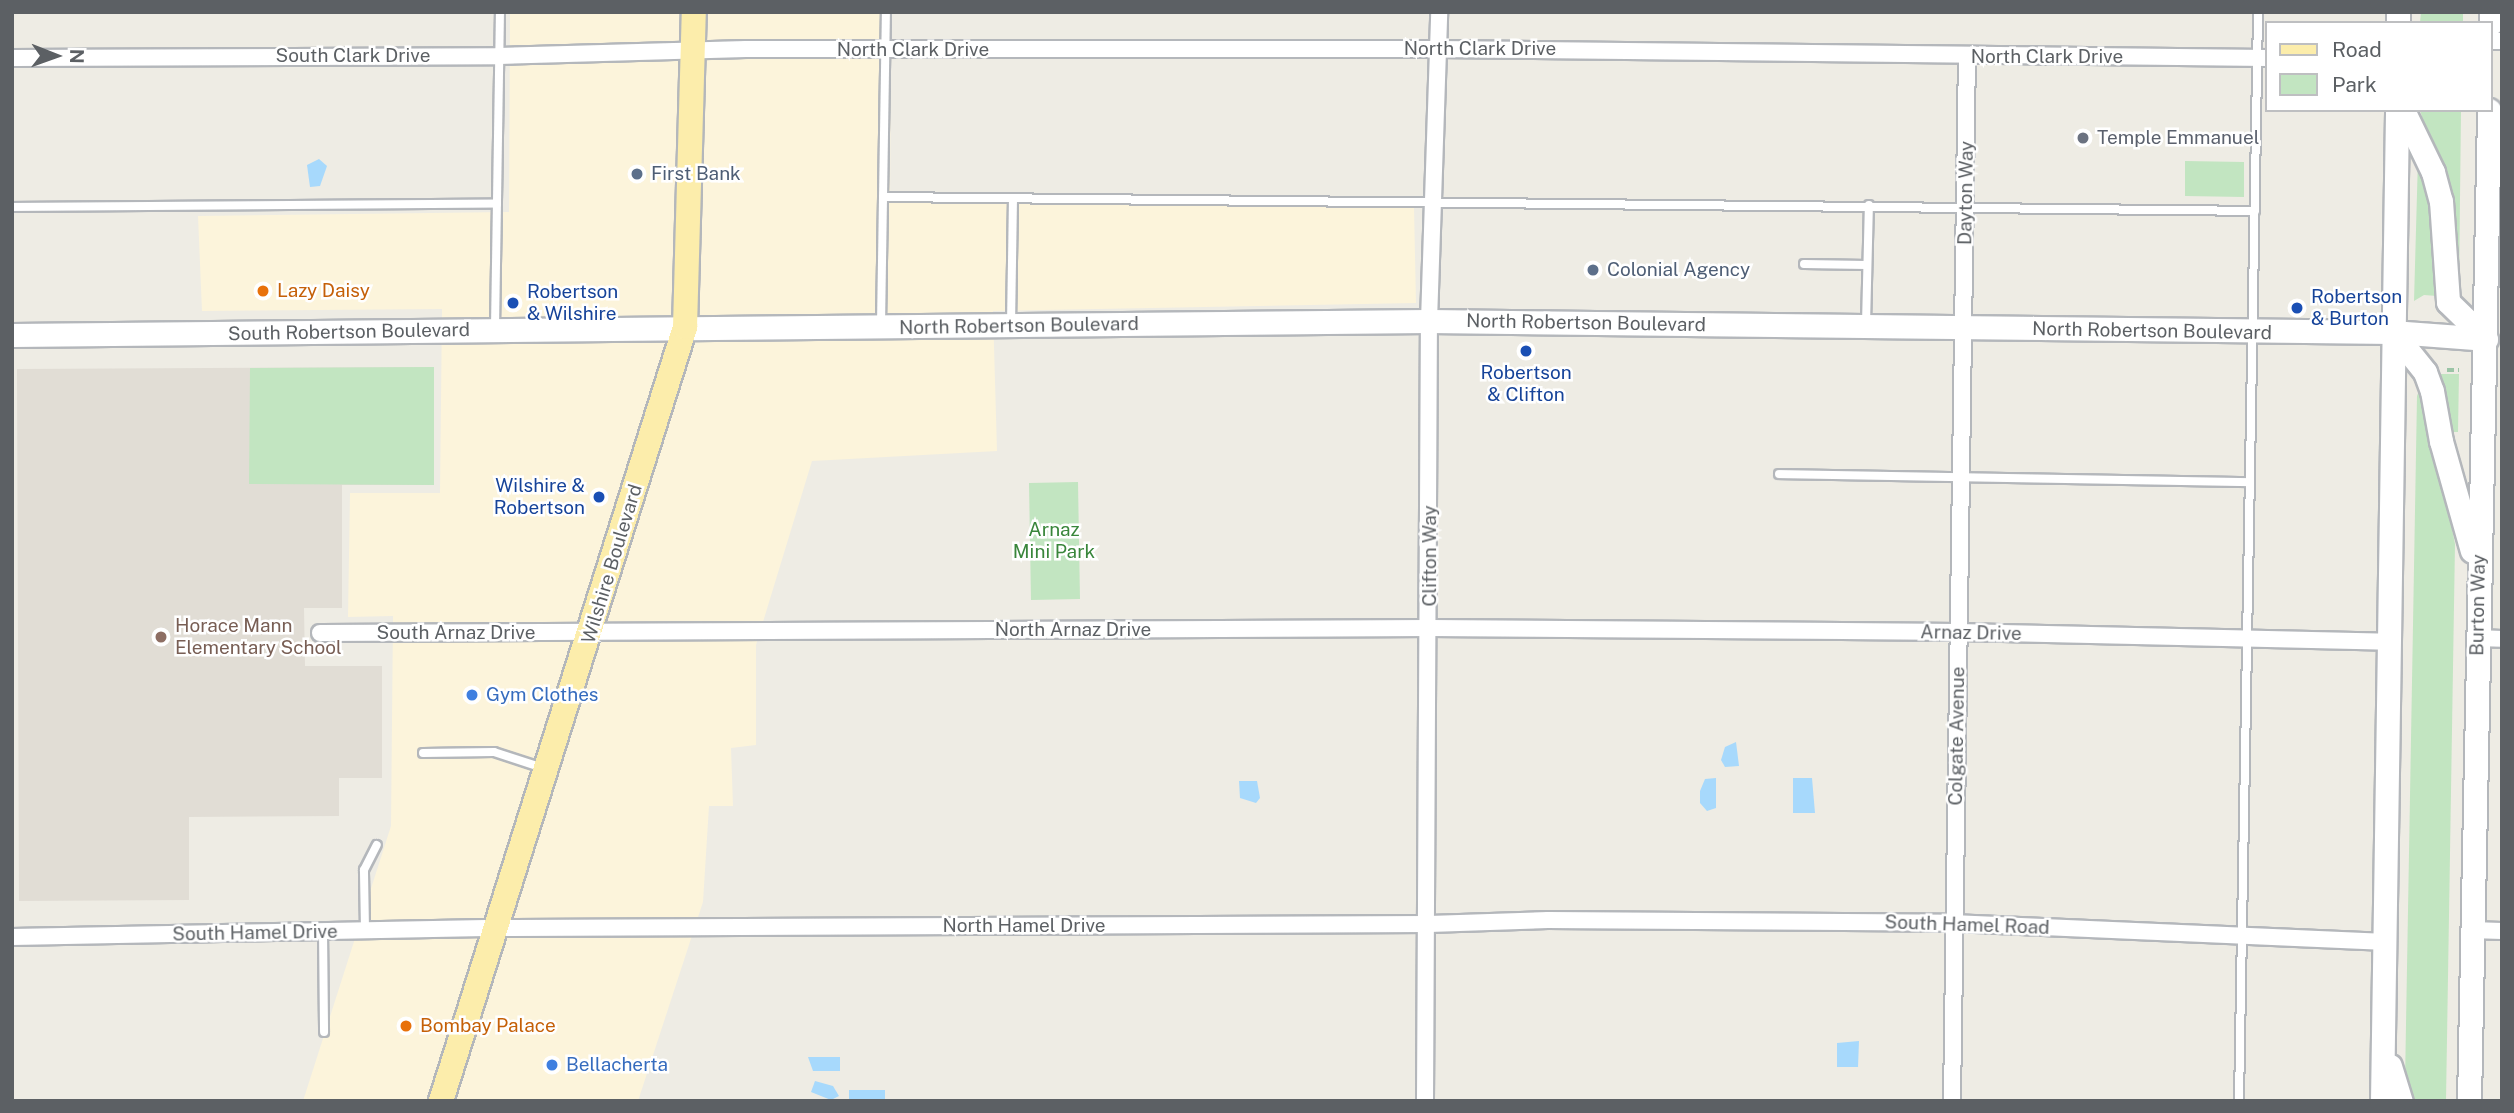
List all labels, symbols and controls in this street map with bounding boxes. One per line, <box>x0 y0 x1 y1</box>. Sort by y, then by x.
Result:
north arrow <box>21 21 91 91</box>
legend <box>2266 21 2493 112</box>
text: Road <box>2332 37 2382 62</box>
street label: North Clark Drive <box>1404 38 1556 60</box>
street label: North Clark Drive <box>837 39 989 61</box>
street label: South Clark Drive <box>276 45 430 67</box>
street label: North Clark Drive <box>1971 46 2123 68</box>
text: N <box>66 49 88 64</box>
text: Park <box>2332 72 2377 97</box>
place label: Temple Emmanuel <box>2097 127 2260 149</box>
marker: Temple Emmanuel <box>2075 130 2091 146</box>
street label: Dayton Way <box>1954 140 1978 246</box>
place label: First Bank <box>651 163 741 185</box>
marker: First Bank <box>629 166 645 182</box>
place label: Colonial Agency <box>1607 259 1750 281</box>
marker: Colonial Agency <box>1585 262 1601 278</box>
place label: Lazy Daisy <box>277 280 370 302</box>
place label: Robertson & Wilshire <box>527 281 618 325</box>
marker: Lazy Daisy <box>255 283 271 299</box>
place label: Robertson & Burton <box>2311 286 2402 330</box>
marker: Robertson & Wilshire <box>505 295 521 311</box>
marker: Robertson & Burton <box>2289 300 2305 316</box>
street label: North Robertson Boulevard <box>1466 310 1706 336</box>
street label: North Robertson Boulevard <box>899 313 1139 339</box>
street label: South Robertson Boulevard <box>228 318 470 346</box>
street label: North Robertson Boulevard <box>2032 318 2272 344</box>
marker: Robertson & Clifton <box>1518 343 1534 359</box>
place label: Robertson & Clifton <box>1480 362 1572 406</box>
place label: Wilshire & Robertson <box>494 475 585 519</box>
street label: Wilshire Boulevard <box>577 482 647 646</box>
marker: Wilshire & Robertson <box>591 489 607 505</box>
street label: Clifton Way <box>1419 505 1441 607</box>
park label: Arnaz Mini Park <box>1013 519 1095 563</box>
street label: Burton Way <box>2466 554 2490 656</box>
place label: Horace Mann Elementary School <box>175 615 342 659</box>
street label: North Arnaz Drive <box>995 619 1151 641</box>
street label: Arnaz Drive <box>1920 621 2022 645</box>
street label: South Arnaz Drive <box>377 622 535 644</box>
marker: Horace Mann Elementary School <box>153 629 169 645</box>
street label: Colgate Avenue <box>1944 666 1970 806</box>
place label: Gym Clothes <box>486 684 598 706</box>
marker: Gym Clothes <box>464 687 480 703</box>
street label: South Hamel Road <box>1884 911 2050 939</box>
street label: North Hamel Drive <box>942 915 1106 937</box>
street label: South Hamel Drive <box>172 920 338 946</box>
place label: Bombay Palace <box>420 1015 556 1037</box>
marker: Bombay Palace <box>398 1018 414 1034</box>
place label: Bellacherta <box>566 1054 668 1076</box>
marker: Bellacherta <box>544 1057 560 1073</box>

